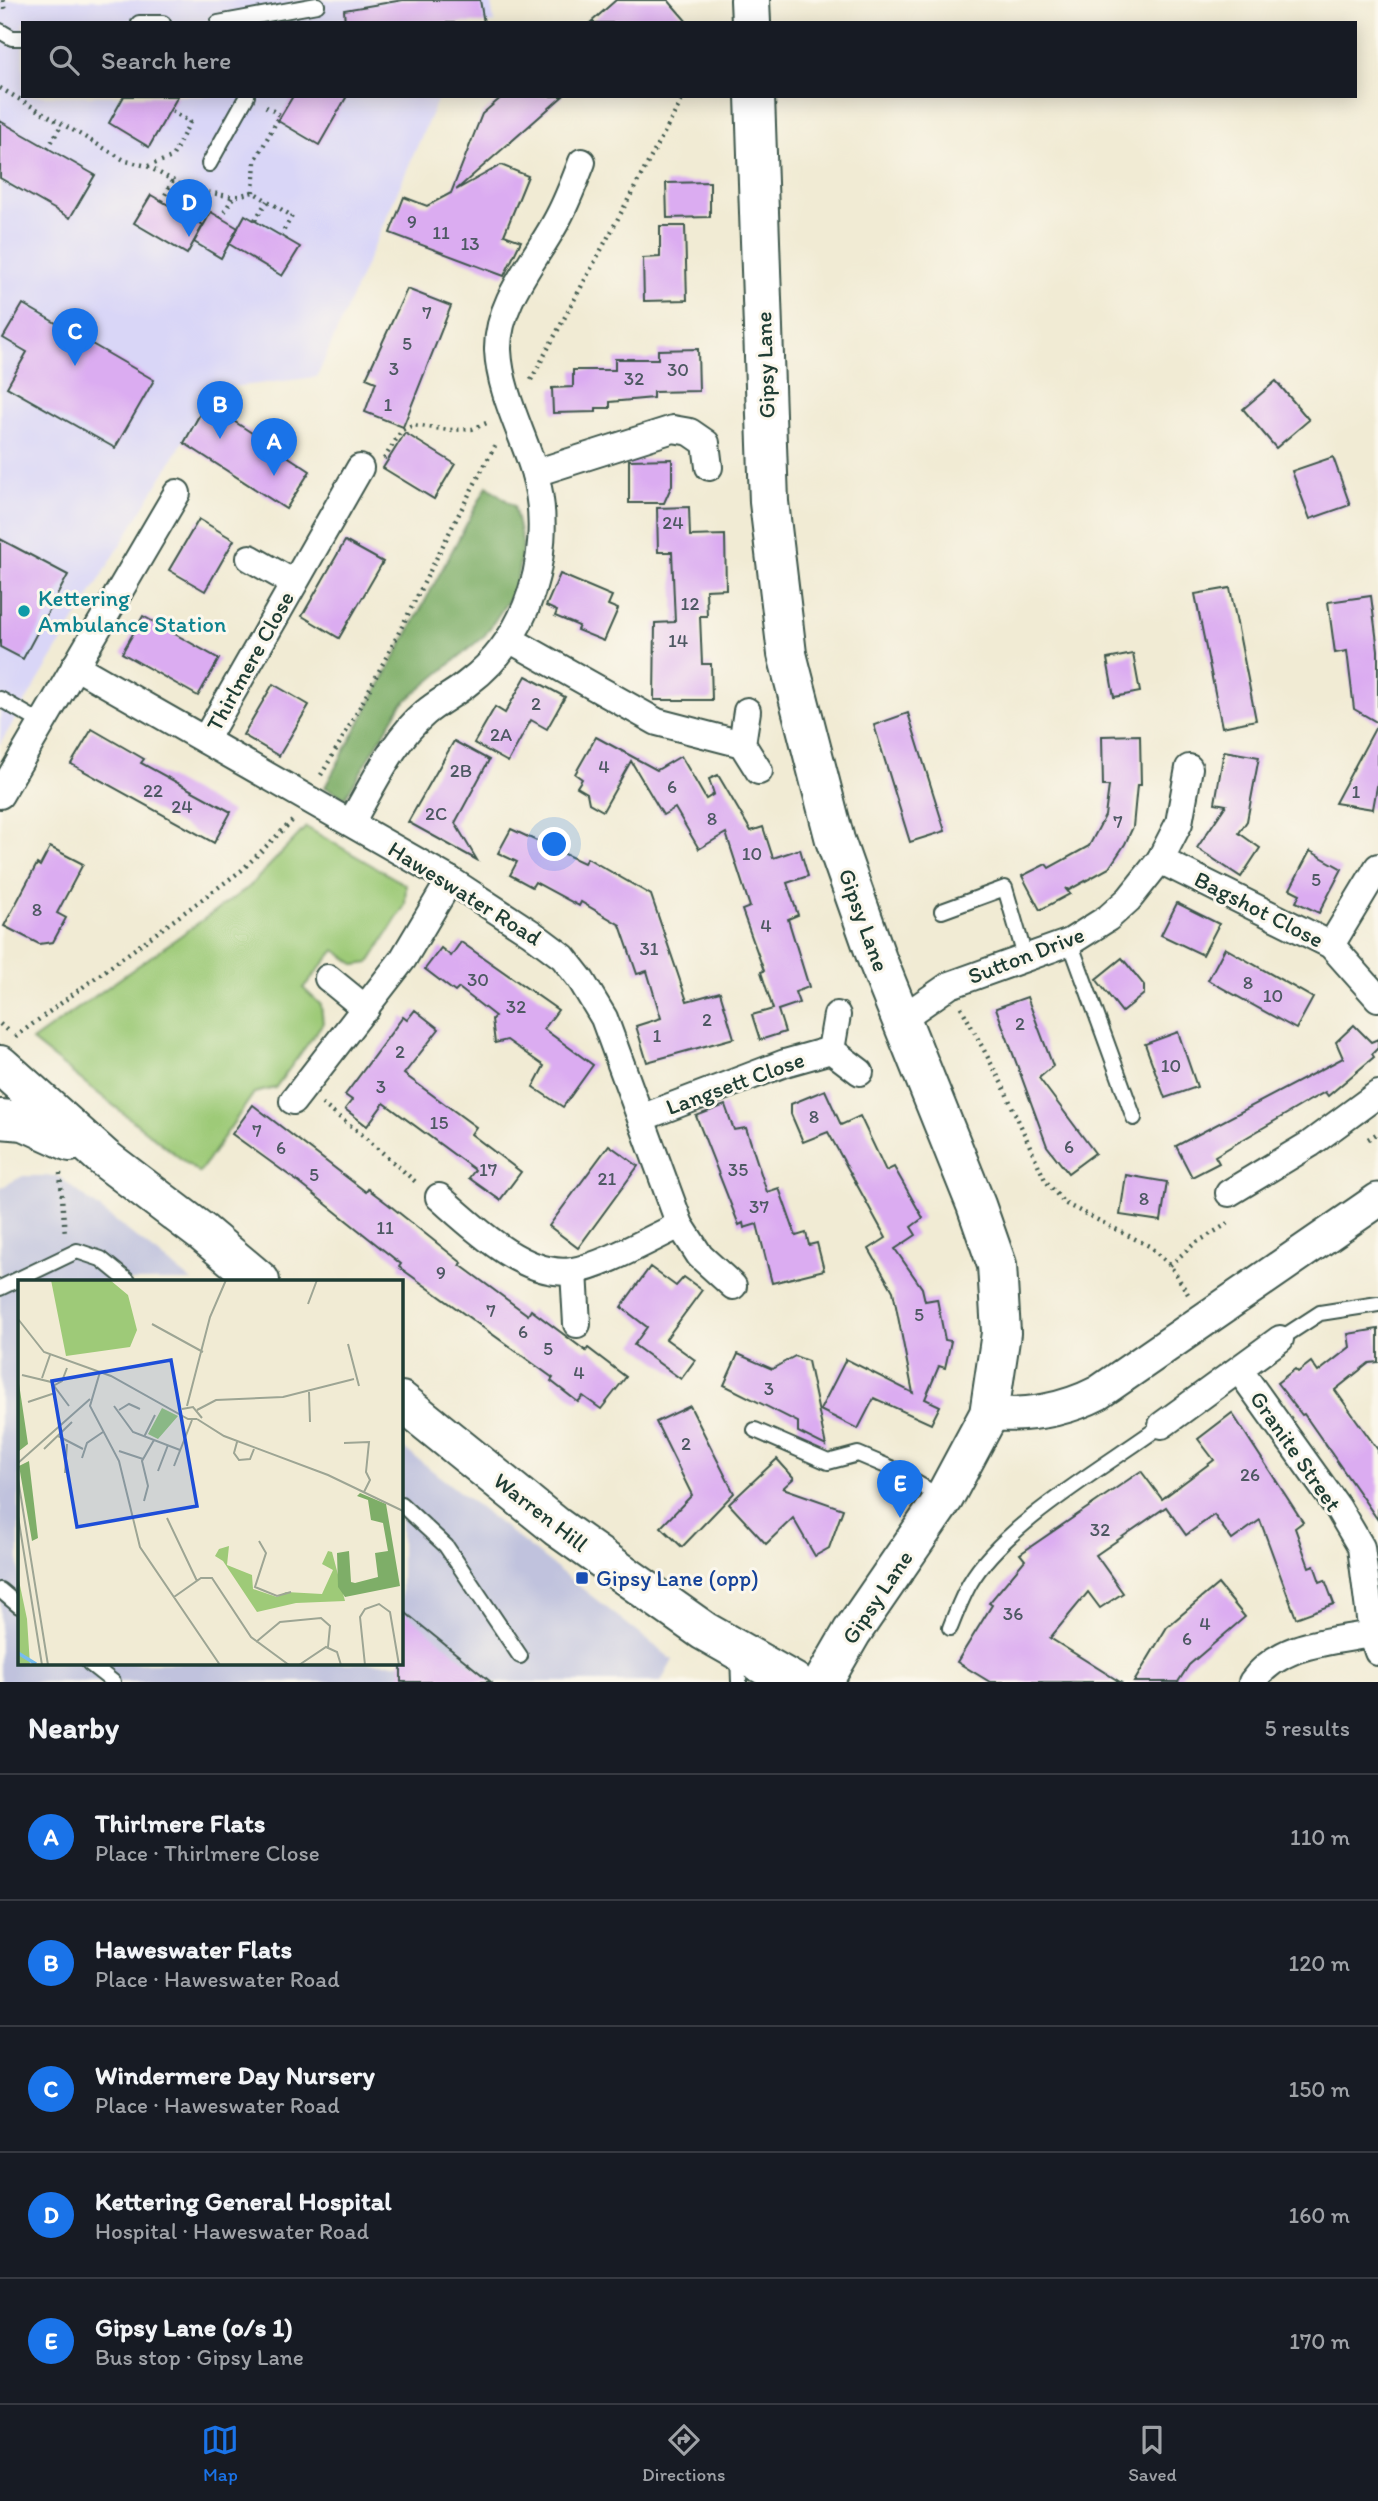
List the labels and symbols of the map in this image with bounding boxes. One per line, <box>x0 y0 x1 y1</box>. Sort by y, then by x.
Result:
pin: D <box>166 179 212 237</box>
house number: 9 <box>407 210 417 233</box>
house number: 11 <box>432 221 450 244</box>
house number: 13 <box>460 232 480 255</box>
house number: 7 <box>422 301 432 324</box>
pin: C <box>52 308 98 366</box>
street label: Gipsy Lane <box>749 311 781 419</box>
house number: 5 <box>402 332 412 355</box>
house number: 3 <box>389 357 399 380</box>
house number: 30 <box>667 358 689 381</box>
house number: 32 <box>624 367 644 390</box>
pin: B <box>197 381 243 439</box>
house number: 1 <box>384 393 393 416</box>
pin: A <box>251 418 297 476</box>
house number: 24 <box>662 511 684 534</box>
place label: Kettering Ambulance Station <box>38 584 226 638</box>
street label: Thirlmere Close <box>200 586 300 736</box>
house number: 12 <box>681 592 699 615</box>
marker: Kettering Ambulance Station <box>16 603 32 619</box>
house number: 14 <box>668 629 688 652</box>
house number: 2 <box>531 692 541 715</box>
house number: 2A <box>490 723 512 746</box>
house number: 4 <box>598 755 610 778</box>
house number: 2B <box>450 759 472 782</box>
house number: 6 <box>667 775 677 798</box>
house number: 22 <box>143 779 163 802</box>
house number: 1 <box>1352 780 1361 803</box>
house number: 24 <box>171 795 193 818</box>
house number: 2C <box>425 802 447 825</box>
house number: 8 <box>707 807 717 830</box>
house number: 7 <box>1113 810 1123 833</box>
your location <box>537 827 571 861</box>
street label: Haweswater Road <box>383 835 547 952</box>
house number: 10 <box>742 842 762 865</box>
street label: Gipsy Lane <box>833 865 895 975</box>
street label: Bagshot Close <box>1190 865 1328 953</box>
house number: 5 <box>1311 868 1321 891</box>
house number: 8 <box>32 898 42 921</box>
house number: 4 <box>760 914 772 937</box>
street label: Sutton Drive <box>964 920 1088 990</box>
house number: 31 <box>639 937 659 960</box>
house number: 30 <box>467 968 489 991</box>
house number: 8 <box>1243 971 1253 994</box>
house number: 10 <box>1263 984 1283 1007</box>
house number: 32 <box>506 995 526 1018</box>
house number: 2 <box>702 1008 712 1031</box>
house number: 2 <box>1015 1012 1025 1035</box>
house number: 1 <box>653 1024 662 1047</box>
house number: 2 <box>395 1040 405 1063</box>
street label: Langsett Close <box>662 1045 808 1121</box>
house number: 10 <box>1161 1054 1181 1077</box>
house number: 3 <box>376 1075 386 1098</box>
house number: 8 <box>809 1105 819 1128</box>
house number: 15 <box>430 1111 448 1134</box>
house number: 7 <box>252 1119 262 1142</box>
house number: 6 <box>1064 1135 1074 1158</box>
house number: 6 <box>276 1136 286 1159</box>
house number: 17 <box>479 1158 497 1181</box>
house number: 35 <box>728 1158 748 1181</box>
house number: 5 <box>309 1163 319 1186</box>
house number: 21 <box>598 1167 617 1190</box>
house number: 8 <box>1139 1187 1149 1210</box>
house number: 37 <box>749 1195 769 1218</box>
house number: 11 <box>376 1216 394 1239</box>
house number: 9 <box>436 1261 446 1284</box>
inset map <box>18 1280 402 1664</box>
house number: 7 <box>486 1299 496 1322</box>
house number: 5 <box>914 1303 924 1326</box>
house number: 6 <box>518 1320 528 1343</box>
house number: 5 <box>543 1337 553 1360</box>
house number: 4 <box>573 1361 585 1384</box>
house number: 3 <box>764 1377 774 1400</box>
street label: Granite Street <box>1244 1385 1348 1517</box>
house number: 2 <box>681 1432 691 1455</box>
pin: E <box>877 1460 923 1518</box>
house number: 26 <box>1240 1463 1260 1486</box>
street label: Warren Hill <box>488 1466 594 1558</box>
house number: 32 <box>1090 1518 1110 1541</box>
street label: Gipsy Lane <box>835 1545 919 1649</box>
place label: Gipsy Lane (opp) <box>596 1564 759 1592</box>
marker: Gipsy Lane (opp) <box>574 1570 590 1586</box>
house number: 36 <box>1003 1602 1023 1625</box>
house number: 4 <box>1199 1612 1211 1635</box>
house number: 6 <box>1182 1627 1192 1650</box>

